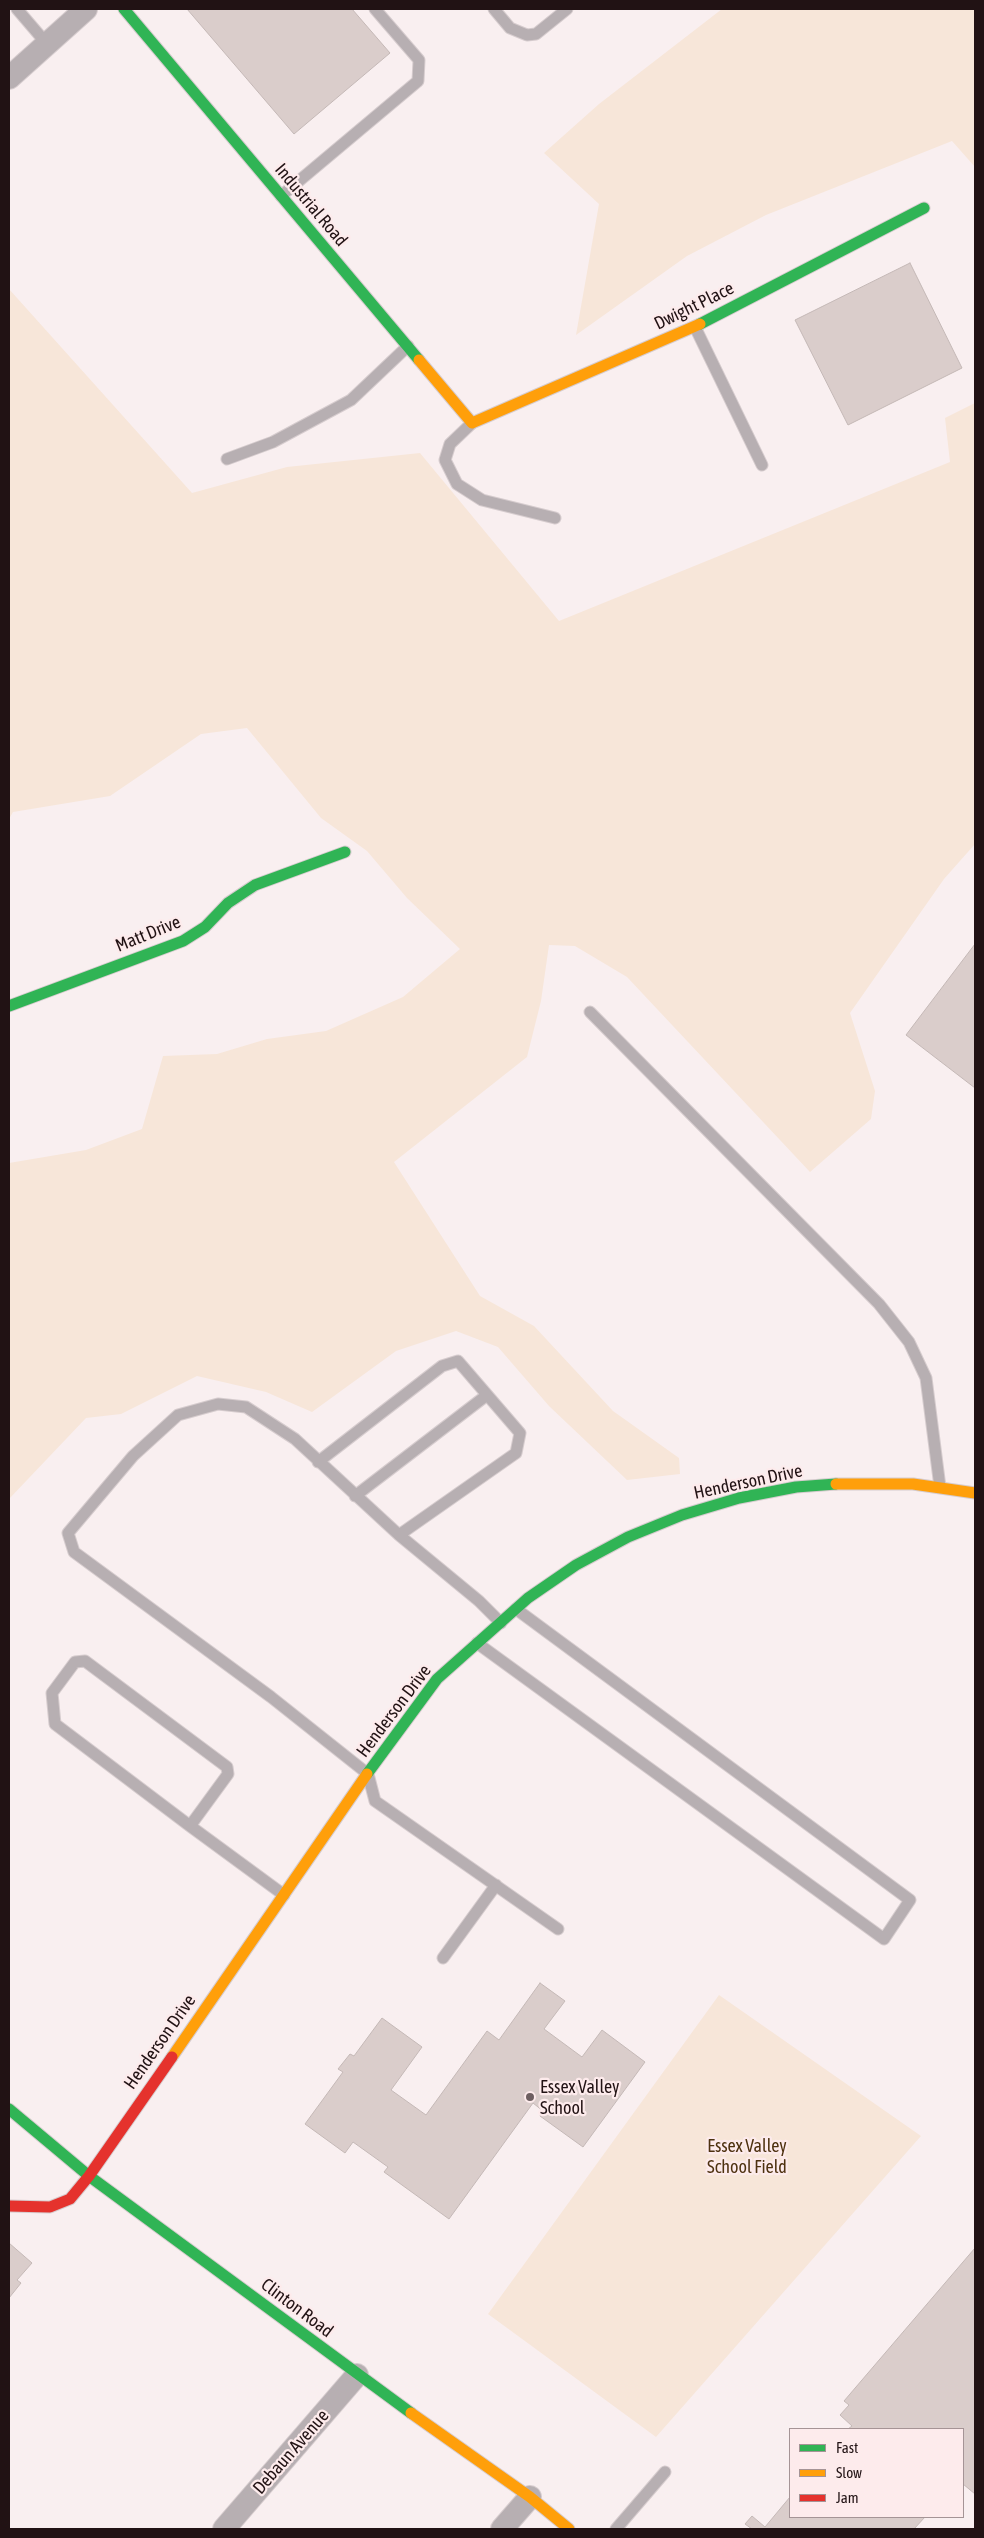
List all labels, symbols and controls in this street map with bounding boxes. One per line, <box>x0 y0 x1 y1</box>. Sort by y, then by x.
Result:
street label: Industrial Road <box>270 159 352 251</box>
street label: Dwight Place <box>651 277 737 335</box>
street label: Matt Drive <box>112 911 184 957</box>
street label: Henderson Drive <box>692 1460 804 1504</box>
street label: Henderson Drive <box>352 1660 436 1762</box>
street label: Henderson Drive <box>120 1991 200 2093</box>
place label: Essex Valley School <box>540 2076 620 2118</box>
marker: Essex Valley School <box>524 2091 536 2103</box>
park label: Essex Valley School Field <box>707 2135 787 2178</box>
street label: Clinton Road <box>257 2274 337 2342</box>
street label: Debaun Avenue <box>248 2405 334 2499</box>
legend <box>789 2428 964 2518</box>
text: Fast <box>836 2439 858 2456</box>
text: Slow <box>836 2464 862 2481</box>
text: Jam <box>836 2489 859 2506</box>

